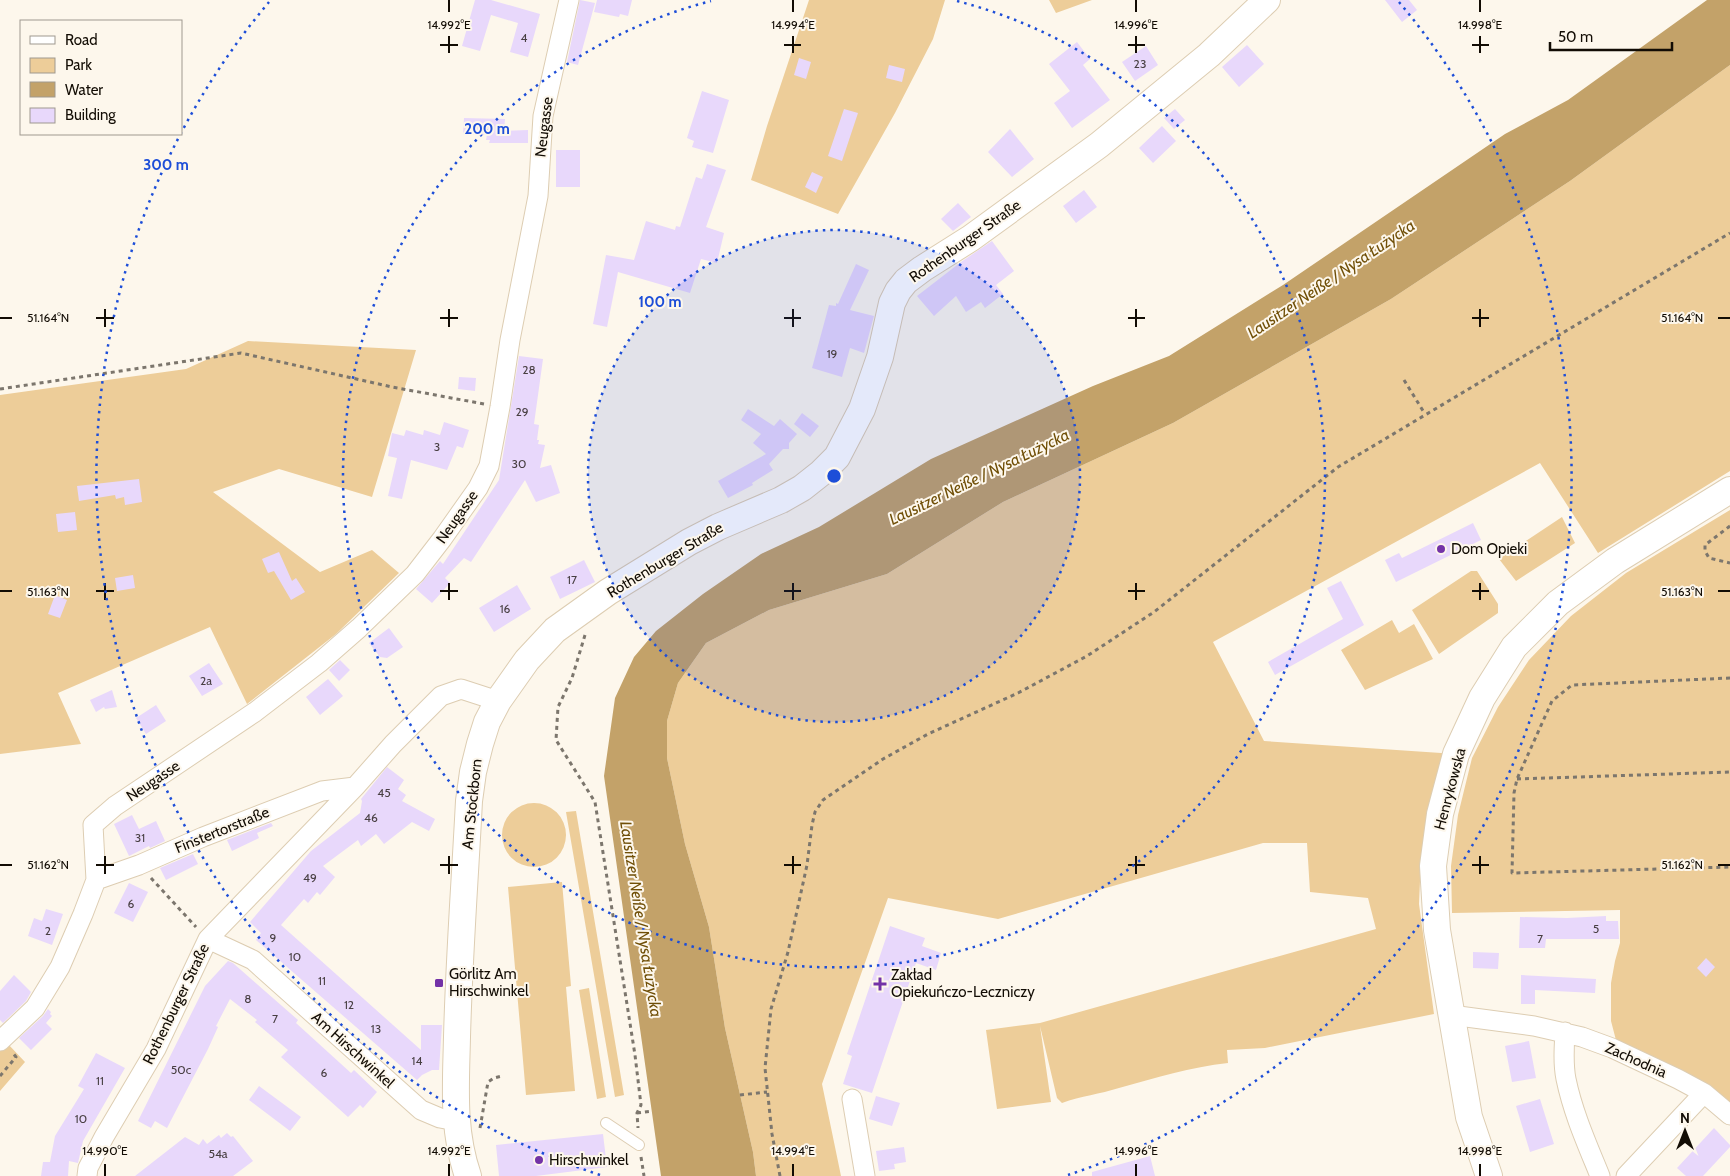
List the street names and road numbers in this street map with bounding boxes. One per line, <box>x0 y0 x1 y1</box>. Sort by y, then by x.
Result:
street label: Neugasse <box>531 95 557 158</box>
street label: Rothenburger Straße <box>906 196 1024 286</box>
street label: Neugasse <box>432 487 482 547</box>
street label: Rothenburger Straße <box>604 518 726 602</box>
street label: Henrykowska <box>1430 745 1470 832</box>
street label: Neugasse <box>123 756 183 805</box>
street label: Am Stockborn <box>458 758 486 850</box>
street label: Finstertorstraße <box>172 803 272 857</box>
street label: Rothenburger Straße <box>139 940 213 1067</box>
street label: Am Hirschwinkel <box>308 1008 398 1092</box>
street label: Zachodnia <box>1602 1038 1670 1082</box>

